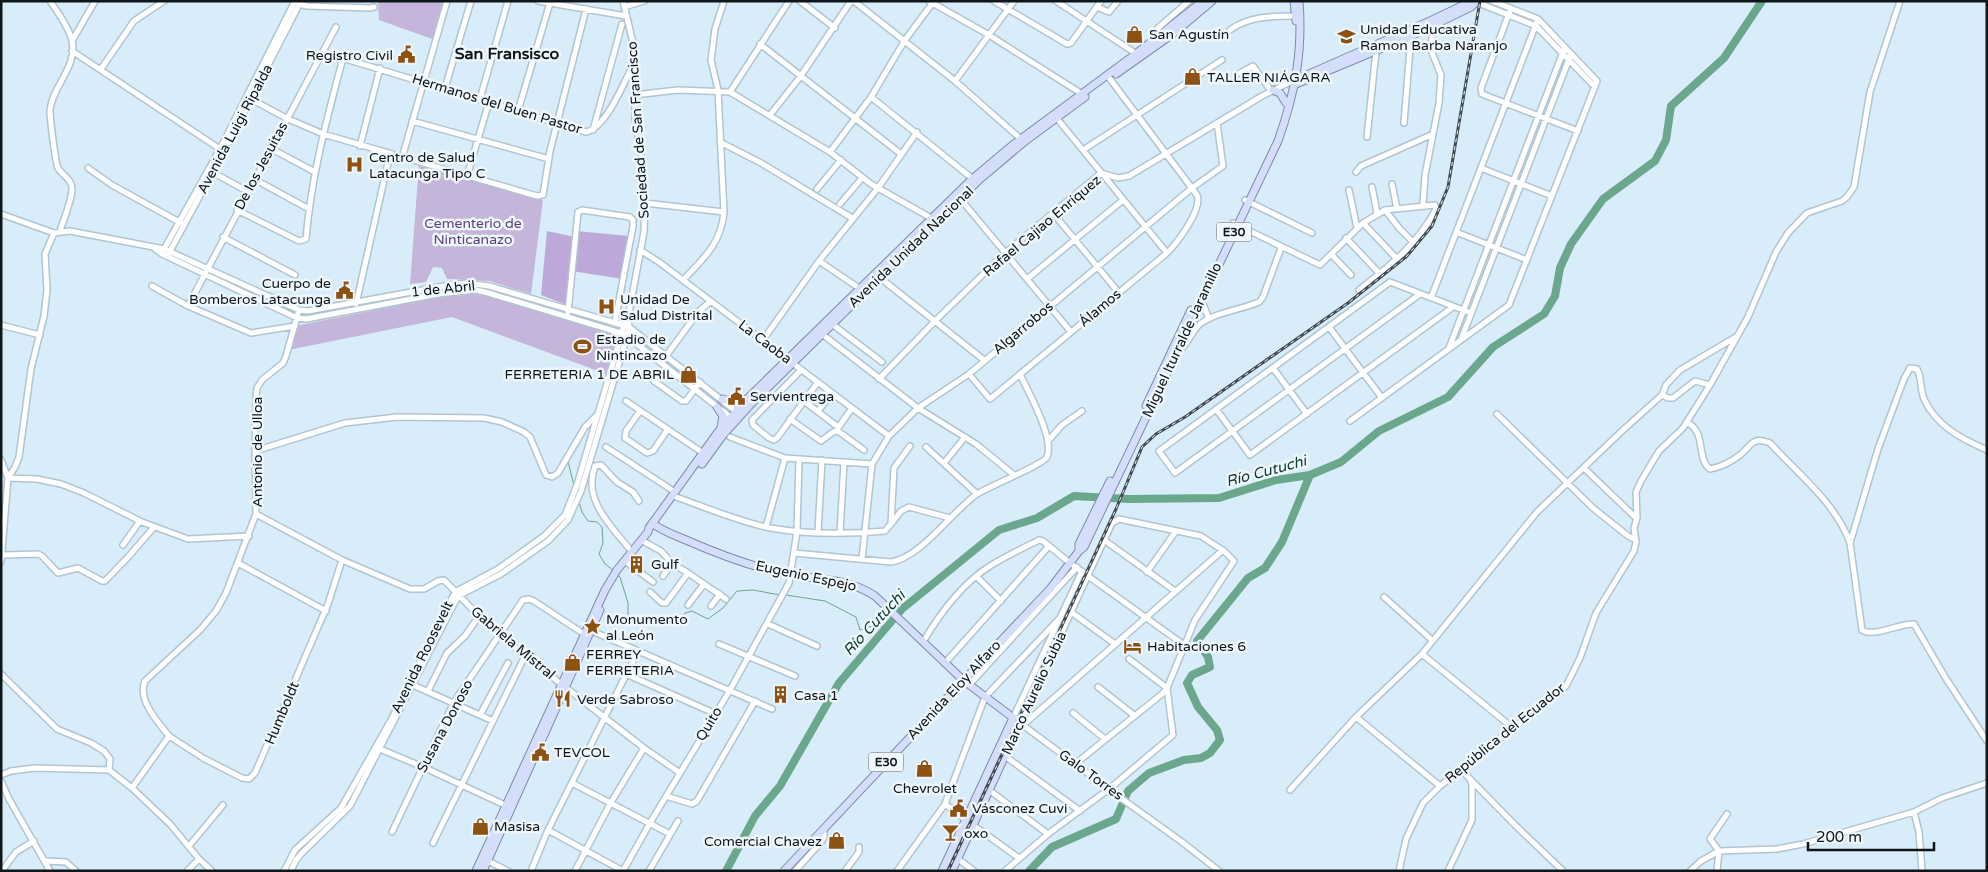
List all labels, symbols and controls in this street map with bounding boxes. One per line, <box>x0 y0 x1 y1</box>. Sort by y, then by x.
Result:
place label: Unidad Educativa Ramon Barba Naranjo <box>1360 21 1508 54</box>
shop icon: San Agustín <box>1125 24 1145 44</box>
place label: San Agustín <box>1149 26 1229 43</box>
school or university icon: Unidad Educativa Ramon Barba Naranjo <box>1336 27 1356 47</box>
street label: Sociedad de San Francisco <box>623 41 653 219</box>
district label: San Fransisco <box>455 44 559 64</box>
public building icon: Registro Civil <box>397 45 417 65</box>
place label: Registro Civil <box>306 47 393 64</box>
street label: Avenida Luigi Ripalda <box>194 61 276 197</box>
shop icon: TALLER NIÁGARA <box>1183 67 1203 87</box>
place label: TALLER NIÁGARA <box>1207 69 1331 86</box>
street label: Hermanos del Buen Pastor <box>410 70 585 138</box>
street label: De los Jesuitas <box>231 119 291 213</box>
place label: Centro de Salud Latacunga Tipo C <box>369 149 486 182</box>
hospital icon: Centro de Salud Latacunga Tipo C <box>345 155 365 175</box>
street label: Rafael Cajiao Enríquez <box>980 172 1104 280</box>
street label: Avenida Unidad Nacional <box>845 183 977 311</box>
park label: Cementerio de Ninticanazo <box>424 215 522 248</box>
road number: E30 <box>1216 222 1252 242</box>
street label: Miguel Iturralde Jaramillo <box>1139 260 1225 420</box>
place label: Cuerpo de Bomberos Latacunga <box>189 275 331 308</box>
street label: 1 de Abril <box>410 277 476 301</box>
public building icon: Cuerpo de Bomberos Latacunga <box>335 281 355 301</box>
street label: Álamos <box>1075 285 1125 331</box>
place label: Unidad De Salud Distrital <box>620 291 712 324</box>
hospital icon: Unidad De Salud Distrital <box>596 297 616 317</box>
street label: Algarrobos <box>989 298 1057 358</box>
street label: La Caoba <box>735 316 795 368</box>
place label: Estadio de Nintincazo <box>596 331 667 364</box>
sports icon: Estadio de Nintincazo <box>572 337 592 357</box>
shop icon: FERRETERIA 1 DE ABRIL <box>678 364 698 384</box>
place label: FERRETERIA 1 DE ABRIL <box>505 366 674 383</box>
public building icon: Servientrega <box>726 386 746 406</box>
place label: Servientrega <box>750 388 834 405</box>
street label: Antonio de Ulloa <box>249 397 266 507</box>
water label: Río Cutuchi <box>1224 451 1310 490</box>
building icon: Gulf <box>627 554 647 574</box>
place label: Gulf <box>651 556 680 573</box>
street label: Eugenio Espejo <box>754 557 858 595</box>
water label: Río Cutuchi <box>839 585 910 659</box>
street label: Avenida Roosevelt <box>387 597 457 716</box>
street label: Gabriela Mistral <box>467 603 559 683</box>
place label: Monumento al León <box>606 611 688 644</box>
place icon: Monumento al León <box>582 617 602 637</box>
street label: Marco Aurelio Subia <box>998 629 1070 757</box>
hotel icon: Habitaciones 6 <box>1123 636 1143 656</box>
street label: Avenida Eloy Alfaro <box>903 637 1005 743</box>
place label: Habitaciones 6 <box>1147 638 1246 655</box>
place label: FERREY FERRETERIA <box>586 646 674 679</box>
shop icon: FERREY FERRETERIA <box>562 652 582 672</box>
street label: Susana Donoso <box>413 677 477 775</box>
street label: Humboldt <box>261 678 303 747</box>
street label: República del Ecuador <box>1442 679 1569 787</box>
building icon: Casa 1 <box>770 685 790 705</box>
place label: Casa 1 <box>794 687 839 704</box>
restaurant icon: Verde Sabroso <box>553 689 573 709</box>
place label: Verde Sabroso <box>577 691 674 708</box>
street label: Quito <box>692 704 726 744</box>
public building icon: TEVCOL <box>530 742 550 762</box>
place label: TEVCOL <box>554 744 610 761</box>
street label: Galo Torres <box>1056 746 1127 804</box>
road number: E30 <box>868 752 904 772</box>
shop icon: Chevrolet <box>915 758 935 778</box>
place label: Chevrolet <box>893 780 958 797</box>
public building icon: Vásconez Cuvi <box>948 798 968 818</box>
place label: Vásconez Cuvi <box>972 800 1068 817</box>
shop icon: Masisa <box>470 816 490 836</box>
place label: Masisa <box>494 818 540 835</box>
scale bar <box>1808 820 1934 852</box>
bar icon: oxo <box>940 823 960 843</box>
place label: oxo <box>964 825 988 842</box>
text: 200 m <box>1816 828 1862 846</box>
shop icon: Comercial Chavez <box>826 831 846 851</box>
place label: Comercial Chavez <box>704 833 822 850</box>

